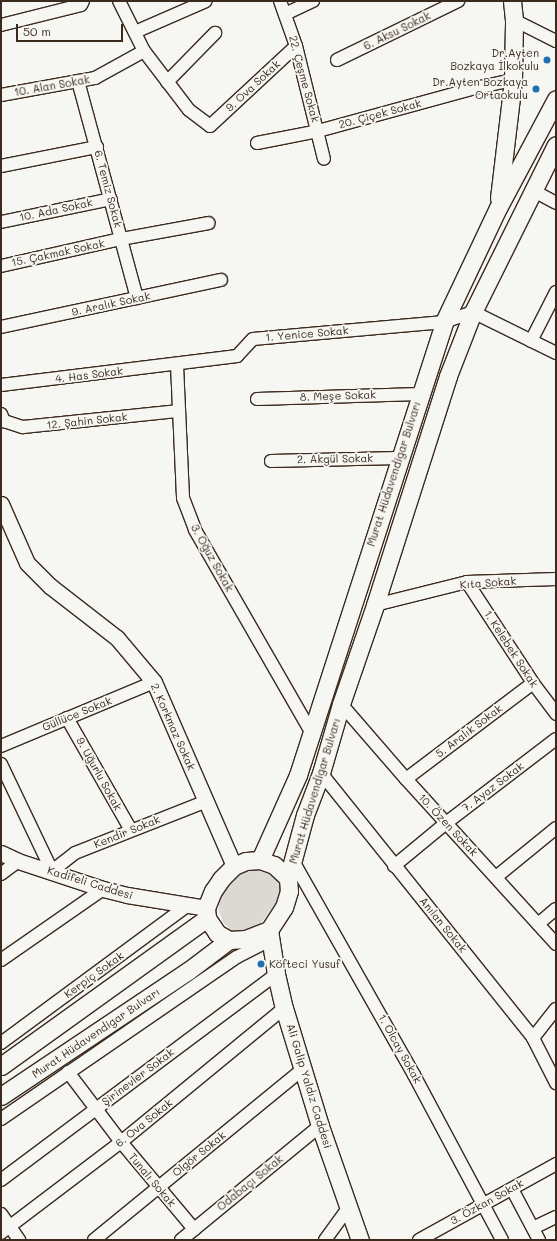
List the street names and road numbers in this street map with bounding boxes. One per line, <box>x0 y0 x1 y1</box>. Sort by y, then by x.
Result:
street label: 6. Aksu Sokak <box>361 9 433 53</box>
street label: 22. Çeşme Sokak <box>286 34 322 124</box>
street label: 9. Ova Sokak <box>223 57 283 115</box>
street label: 10. Alan Sokak <box>13 73 91 99</box>
street label: 20. Çiçek Sokak <box>337 97 423 131</box>
street label: 6. Temiz Sokak <box>91 149 125 229</box>
street label: 10. Ada Sokak <box>18 196 94 224</box>
street label: 15. Çakmak Sokak <box>10 237 106 269</box>
street label: 9. Aralık Sokak <box>70 289 152 319</box>
street label: 1. Yenice Sokak <box>265 324 349 344</box>
street label: 4. Has Sokak <box>54 364 124 386</box>
street label: 8. Meşe Sokak <box>300 388 376 404</box>
street label: Murat Hüdavendigar Bulvarı <box>364 400 424 548</box>
street label: 12. Şahin Sokak <box>46 410 128 432</box>
street label: 2. Akgül Sokak <box>297 452 373 466</box>
street label: 3. Oğuz Sokak <box>188 522 236 594</box>
street label: Kıta Sokak <box>459 574 517 592</box>
street label: 1. Kelebek Sokak <box>481 608 541 690</box>
street label: 2. Korkmaz Sokak <box>148 681 198 773</box>
street label: Güllüce Sokak <box>40 694 114 734</box>
street label: 5. Aralık Sokak <box>433 702 505 760</box>
street label: Murat Hüdavendigar Bulvarı <box>286 716 344 866</box>
street label: 9. Uğurlu Sokak <box>73 735 125 813</box>
street label: 7. Ayaz Sokak <box>459 759 527 815</box>
street label: 10. Özen Sokak <box>416 791 480 859</box>
street label: Kendir Sokak <box>92 813 162 851</box>
street label: Kadifeli Caddesi <box>46 864 134 902</box>
street label: Anılan Sokak <box>417 895 469 955</box>
street label: Kerpiç Sokak <box>62 949 126 1001</box>
street label: Murat Hüdavendigar Bulvarı <box>29 985 163 1081</box>
street label: 1. Olcay Sokak <box>376 1012 424 1086</box>
street label: Ali Galip Yaldız Caddesi <box>284 1022 334 1150</box>
street label: Şirinevler Sokak <box>99 1046 177 1108</box>
street label: 6. Ova Sokak <box>113 1096 175 1150</box>
street label: Olgör Sokak <box>170 1129 228 1179</box>
street label: Tunalı Sokak <box>126 1150 178 1210</box>
street label: Odabaçı Sokak <box>214 1152 286 1214</box>
street label: 3. Özkan Sokak <box>448 1176 526 1228</box>

